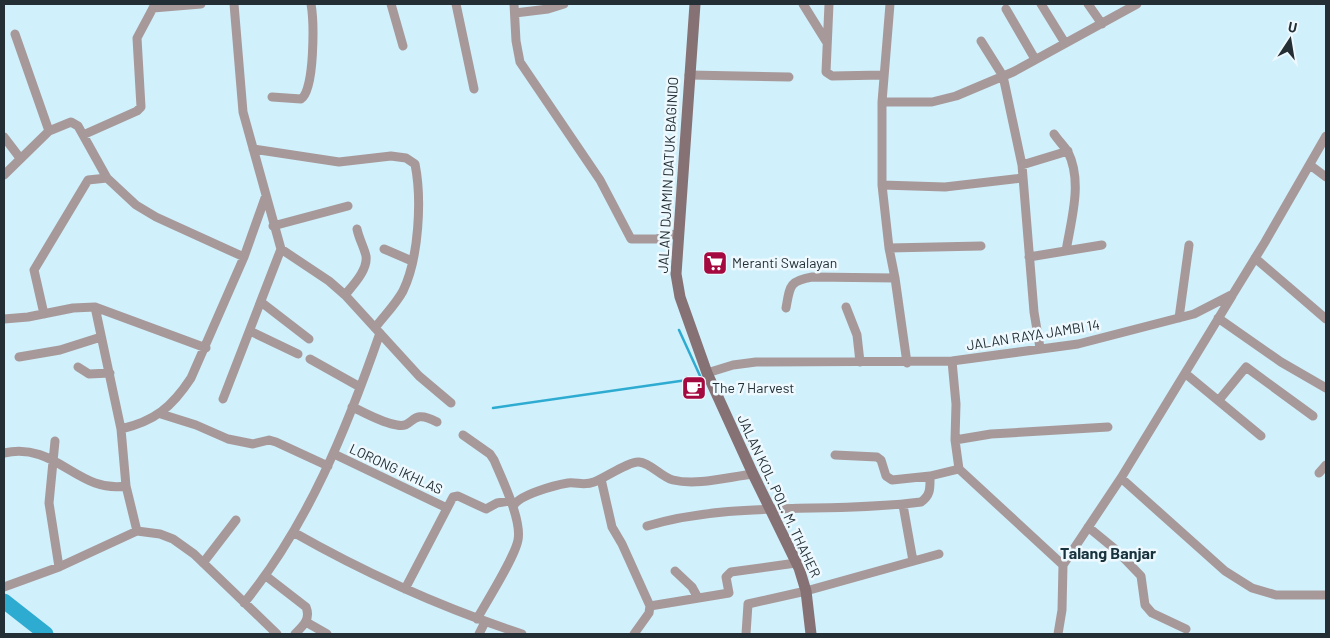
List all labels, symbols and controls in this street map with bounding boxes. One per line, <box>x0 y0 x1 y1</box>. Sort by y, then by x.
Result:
north arrow <box>1265 15 1315 65</box>
text: U <box>1287 18 1299 36</box>
street label: JALAN DJAMIN DATUK BAGINDO <box>654 76 681 274</box>
supermarket icon: Meranti Swalayan <box>702 250 728 276</box>
place label: Meranti Swalayan <box>732 254 837 271</box>
street label: JALAN RAYA JAMBI 14 <box>965 316 1101 353</box>
cafe icon: The 7 Harvest <box>681 375 707 401</box>
place label: The 7 Harvest <box>712 379 794 396</box>
street label: JALAN KOL. POL. M. THAHER <box>734 412 825 580</box>
street label: LORONG IKHLAS <box>347 440 445 498</box>
district label: Talang Banjar <box>1060 543 1156 562</box>

